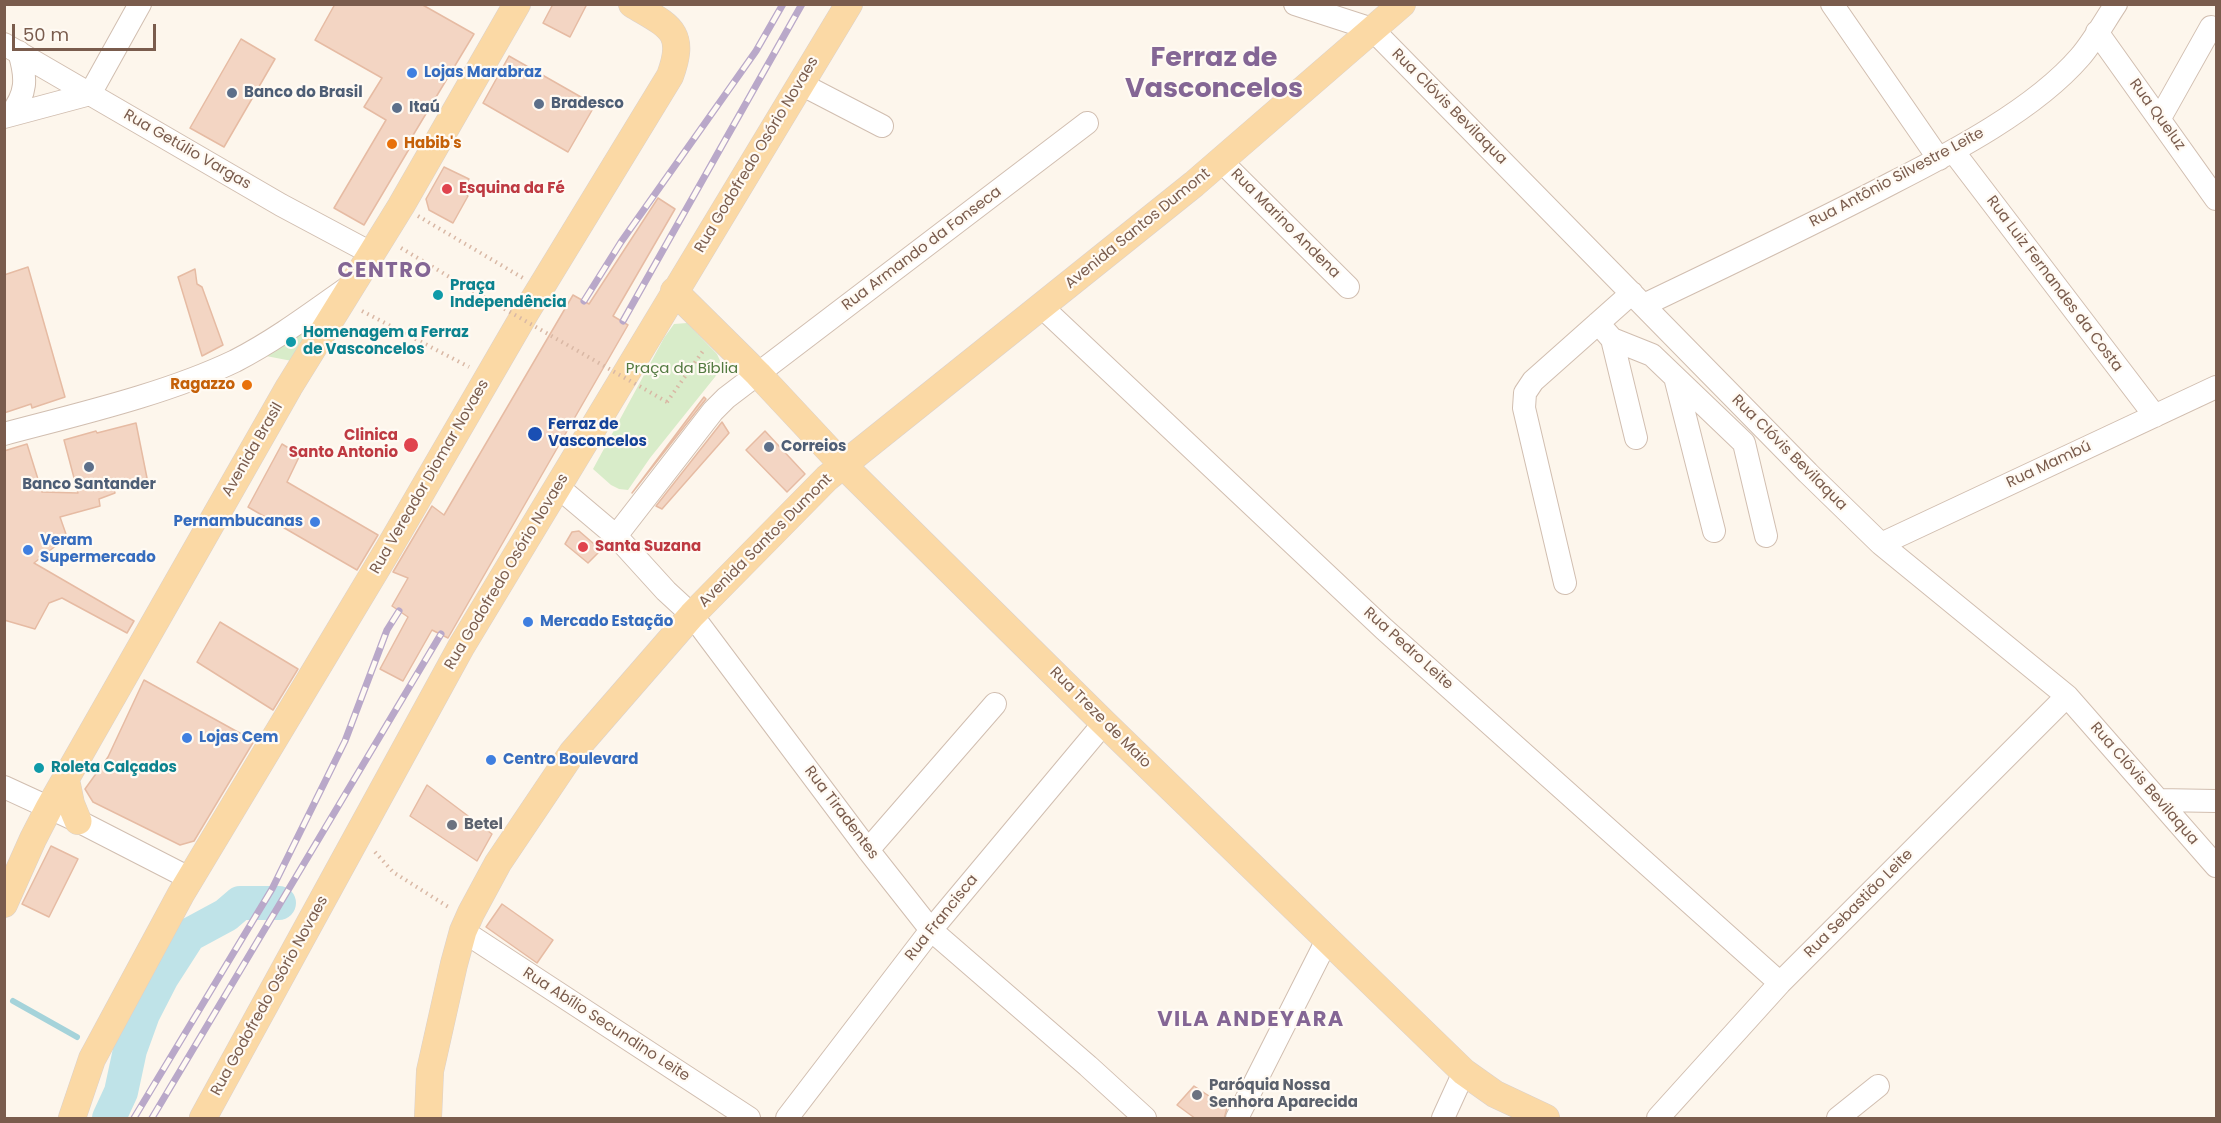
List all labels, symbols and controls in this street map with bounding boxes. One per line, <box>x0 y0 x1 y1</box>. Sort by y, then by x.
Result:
scale bar <box>15 12 159 50</box>
text: 50 m <box>23 22 69 47</box>
district label: Ferraz de Vasconcelos <box>1125 43 1303 106</box>
street label: Rua Clóvis Bevilaqua <box>1387 45 1511 169</box>
street label: Rua Godofredo Osório Novaes <box>691 54 823 256</box>
place label: Lojas Marabraz <box>424 64 542 82</box>
marker: Lojas Marabraz <box>405 66 419 80</box>
street label: Rua Queluz <box>2125 76 2189 154</box>
place label: Banco do Brasil <box>244 84 363 102</box>
marker: Banco do Brasil <box>225 86 239 100</box>
place label: Bradesco <box>551 95 624 113</box>
marker: Bradesco <box>532 97 546 111</box>
place label: Itaú <box>409 99 440 117</box>
marker: Itaú <box>390 101 404 115</box>
street label: Rua Getúlio Vargas <box>120 106 254 194</box>
street label: Rua Antônio Silvestre Leite <box>1807 124 1987 232</box>
place label: Habib's <box>404 135 462 153</box>
marker: Habib's <box>385 137 399 151</box>
street label: Avenida Santos Dumont <box>1062 165 1214 293</box>
street label: Rua Marino Andena <box>1227 166 1343 282</box>
place label: Esquina da Fé <box>459 180 565 198</box>
marker: Esquina da Fé <box>440 182 454 196</box>
street label: Rua Armando da Fonseca <box>839 183 1005 315</box>
street label: Rua Luiz Fernandes da Costa <box>1982 193 2126 375</box>
district label: CENTRO <box>338 259 432 285</box>
place label: Praça Independência <box>450 277 567 312</box>
marker: Praça Independência <box>431 288 445 302</box>
place label: Homenagem a Ferraz de Vasconcelos <box>303 324 469 359</box>
marker: Homenagem a Ferraz de Vasconcelos <box>284 335 298 349</box>
park label: Praça da Bíblia <box>626 360 738 378</box>
place label: Ragazzo <box>170 376 235 394</box>
street label: Rua Vereador Diomar Novaes <box>367 377 493 577</box>
marker: Ragazzo <box>240 378 254 392</box>
street label: Rua Clóvis Bevilaqua <box>1727 391 1851 515</box>
street label: Avenida Brasil <box>219 400 287 500</box>
place label: Ferraz de Vasconcelos <box>548 416 647 451</box>
marker: Ferraz de Vasconcelos <box>526 425 544 443</box>
place label: Clinica Santo Antonio <box>289 427 398 462</box>
marker: Clinica Santo Antonio <box>402 436 420 454</box>
place label: Correios <box>781 438 846 456</box>
street label: Rua Mambú <box>2004 438 2094 492</box>
marker: Correios <box>762 440 776 454</box>
marker: Banco Santander <box>82 460 96 474</box>
street label: Rua Godofredo Osório Novaes <box>441 471 573 673</box>
street label: Avenida Santos Dumont <box>696 471 836 611</box>
place label: Banco Santander <box>22 476 156 494</box>
place label: Pernambucanas <box>174 513 303 531</box>
marker: Pernambucanas <box>308 515 322 529</box>
place label: Veram Supermercado <box>40 532 156 567</box>
place label: Santa Suzana <box>595 538 701 556</box>
marker: Santa Suzana <box>576 540 590 554</box>
marker: Veram Supermercado <box>21 543 35 557</box>
street label: Rua Pedro Leite <box>1359 604 1457 694</box>
place label: Mercado Estação <box>540 613 673 631</box>
marker: Mercado Estação <box>521 615 535 629</box>
street label: Rua Treze de Maio <box>1046 664 1154 772</box>
street label: Rua Clóvis Bevilaqua <box>2086 719 2202 849</box>
place label: Lojas Cem <box>199 729 278 747</box>
marker: Lojas Cem <box>180 731 194 745</box>
place label: Centro Boulevard <box>503 751 638 769</box>
marker: Centro Boulevard <box>484 753 498 767</box>
place label: Roleta Calçados <box>51 759 177 777</box>
marker: Roleta Calçados <box>32 761 46 775</box>
street label: Rua Tiradentes <box>800 763 882 863</box>
place label: Betel <box>464 816 503 834</box>
marker: Betel <box>445 818 459 832</box>
street label: Rua Sebastião Leite <box>1801 846 1917 962</box>
street label: Rua Francisca <box>902 871 982 965</box>
street label: Rua Godofredo Osório Novaes <box>207 893 333 1099</box>
street label: Rua Abílio Secundino Leite <box>519 964 693 1086</box>
district label: VILA ANDEYARA <box>1157 1008 1345 1034</box>
place label: Paróquia Nossa Senhora Aparecida <box>1209 1077 1358 1112</box>
marker: Paróquia Nossa Senhora Aparecida <box>1190 1088 1204 1102</box>

